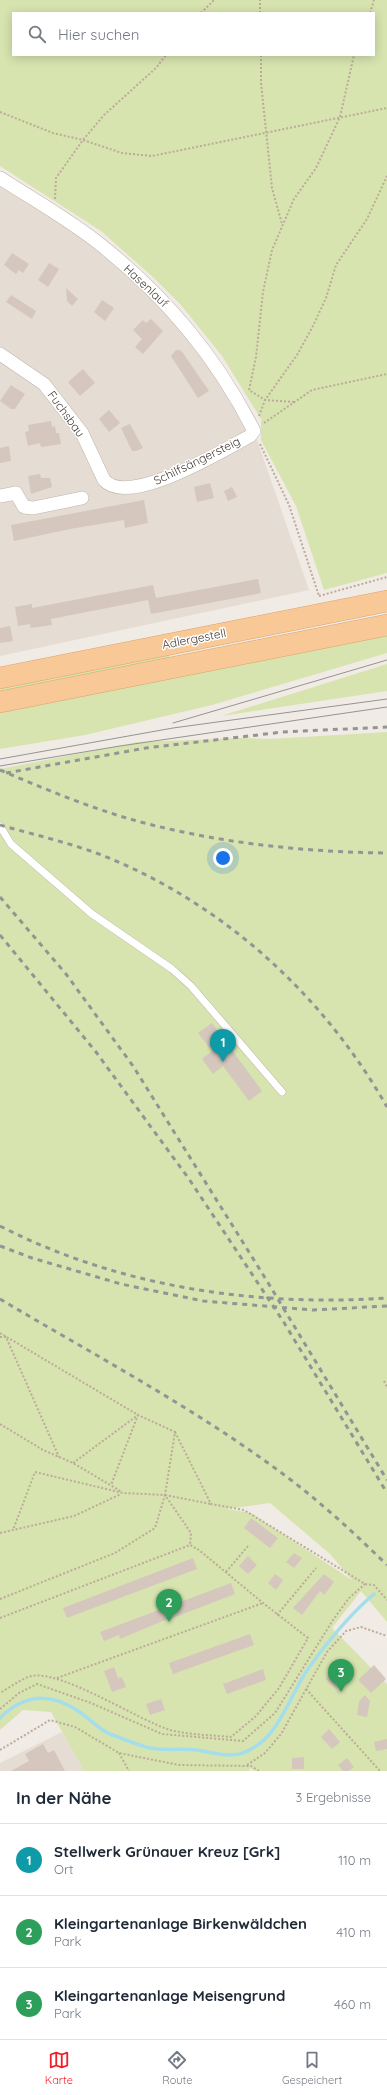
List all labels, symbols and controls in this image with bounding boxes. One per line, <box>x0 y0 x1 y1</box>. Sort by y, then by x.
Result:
search box <box>12 12 375 56</box>
icon: search <box>26 23 48 45</box>
text: Hier suchen <box>58 25 139 44</box>
street label: Hasenlauf <box>121 261 173 311</box>
street label: Fuchsbau <box>45 388 88 440</box>
street label: Schilfsängersteig <box>151 433 243 488</box>
street label: Adlergestell <box>161 625 227 652</box>
your location <box>213 848 233 868</box>
pin: 1 <box>210 1029 236 1062</box>
pin: 2 <box>156 1589 182 1622</box>
pin: 3 <box>328 1659 354 1692</box>
text: In der Nähe <box>16 1787 112 1808</box>
text: 3 Ergebnisse <box>296 1789 371 1805</box>
text: Stellwerk Grünauer Kreuz [Grk] <box>54 1842 280 1861</box>
text: 1 <box>26 1852 32 1868</box>
text: 110 m <box>338 1852 371 1868</box>
text: Ort <box>54 1861 73 1877</box>
text: Kleingartenanlage Birkenwäldchen <box>54 1914 307 1933</box>
text: 2 <box>25 1924 33 1940</box>
text: 410 m <box>336 1924 371 1940</box>
text: Park <box>54 1933 82 1949</box>
text: Kleingartenanlage Meisengrund <box>54 1986 285 2005</box>
text: 3 <box>26 1996 32 2012</box>
text: 460 m <box>334 1996 371 2012</box>
text: Park <box>54 2005 82 2021</box>
tab: Karte <box>45 2049 73 2087</box>
tab: Route <box>162 2049 192 2087</box>
tab: Gespeichert <box>282 2049 342 2087</box>

